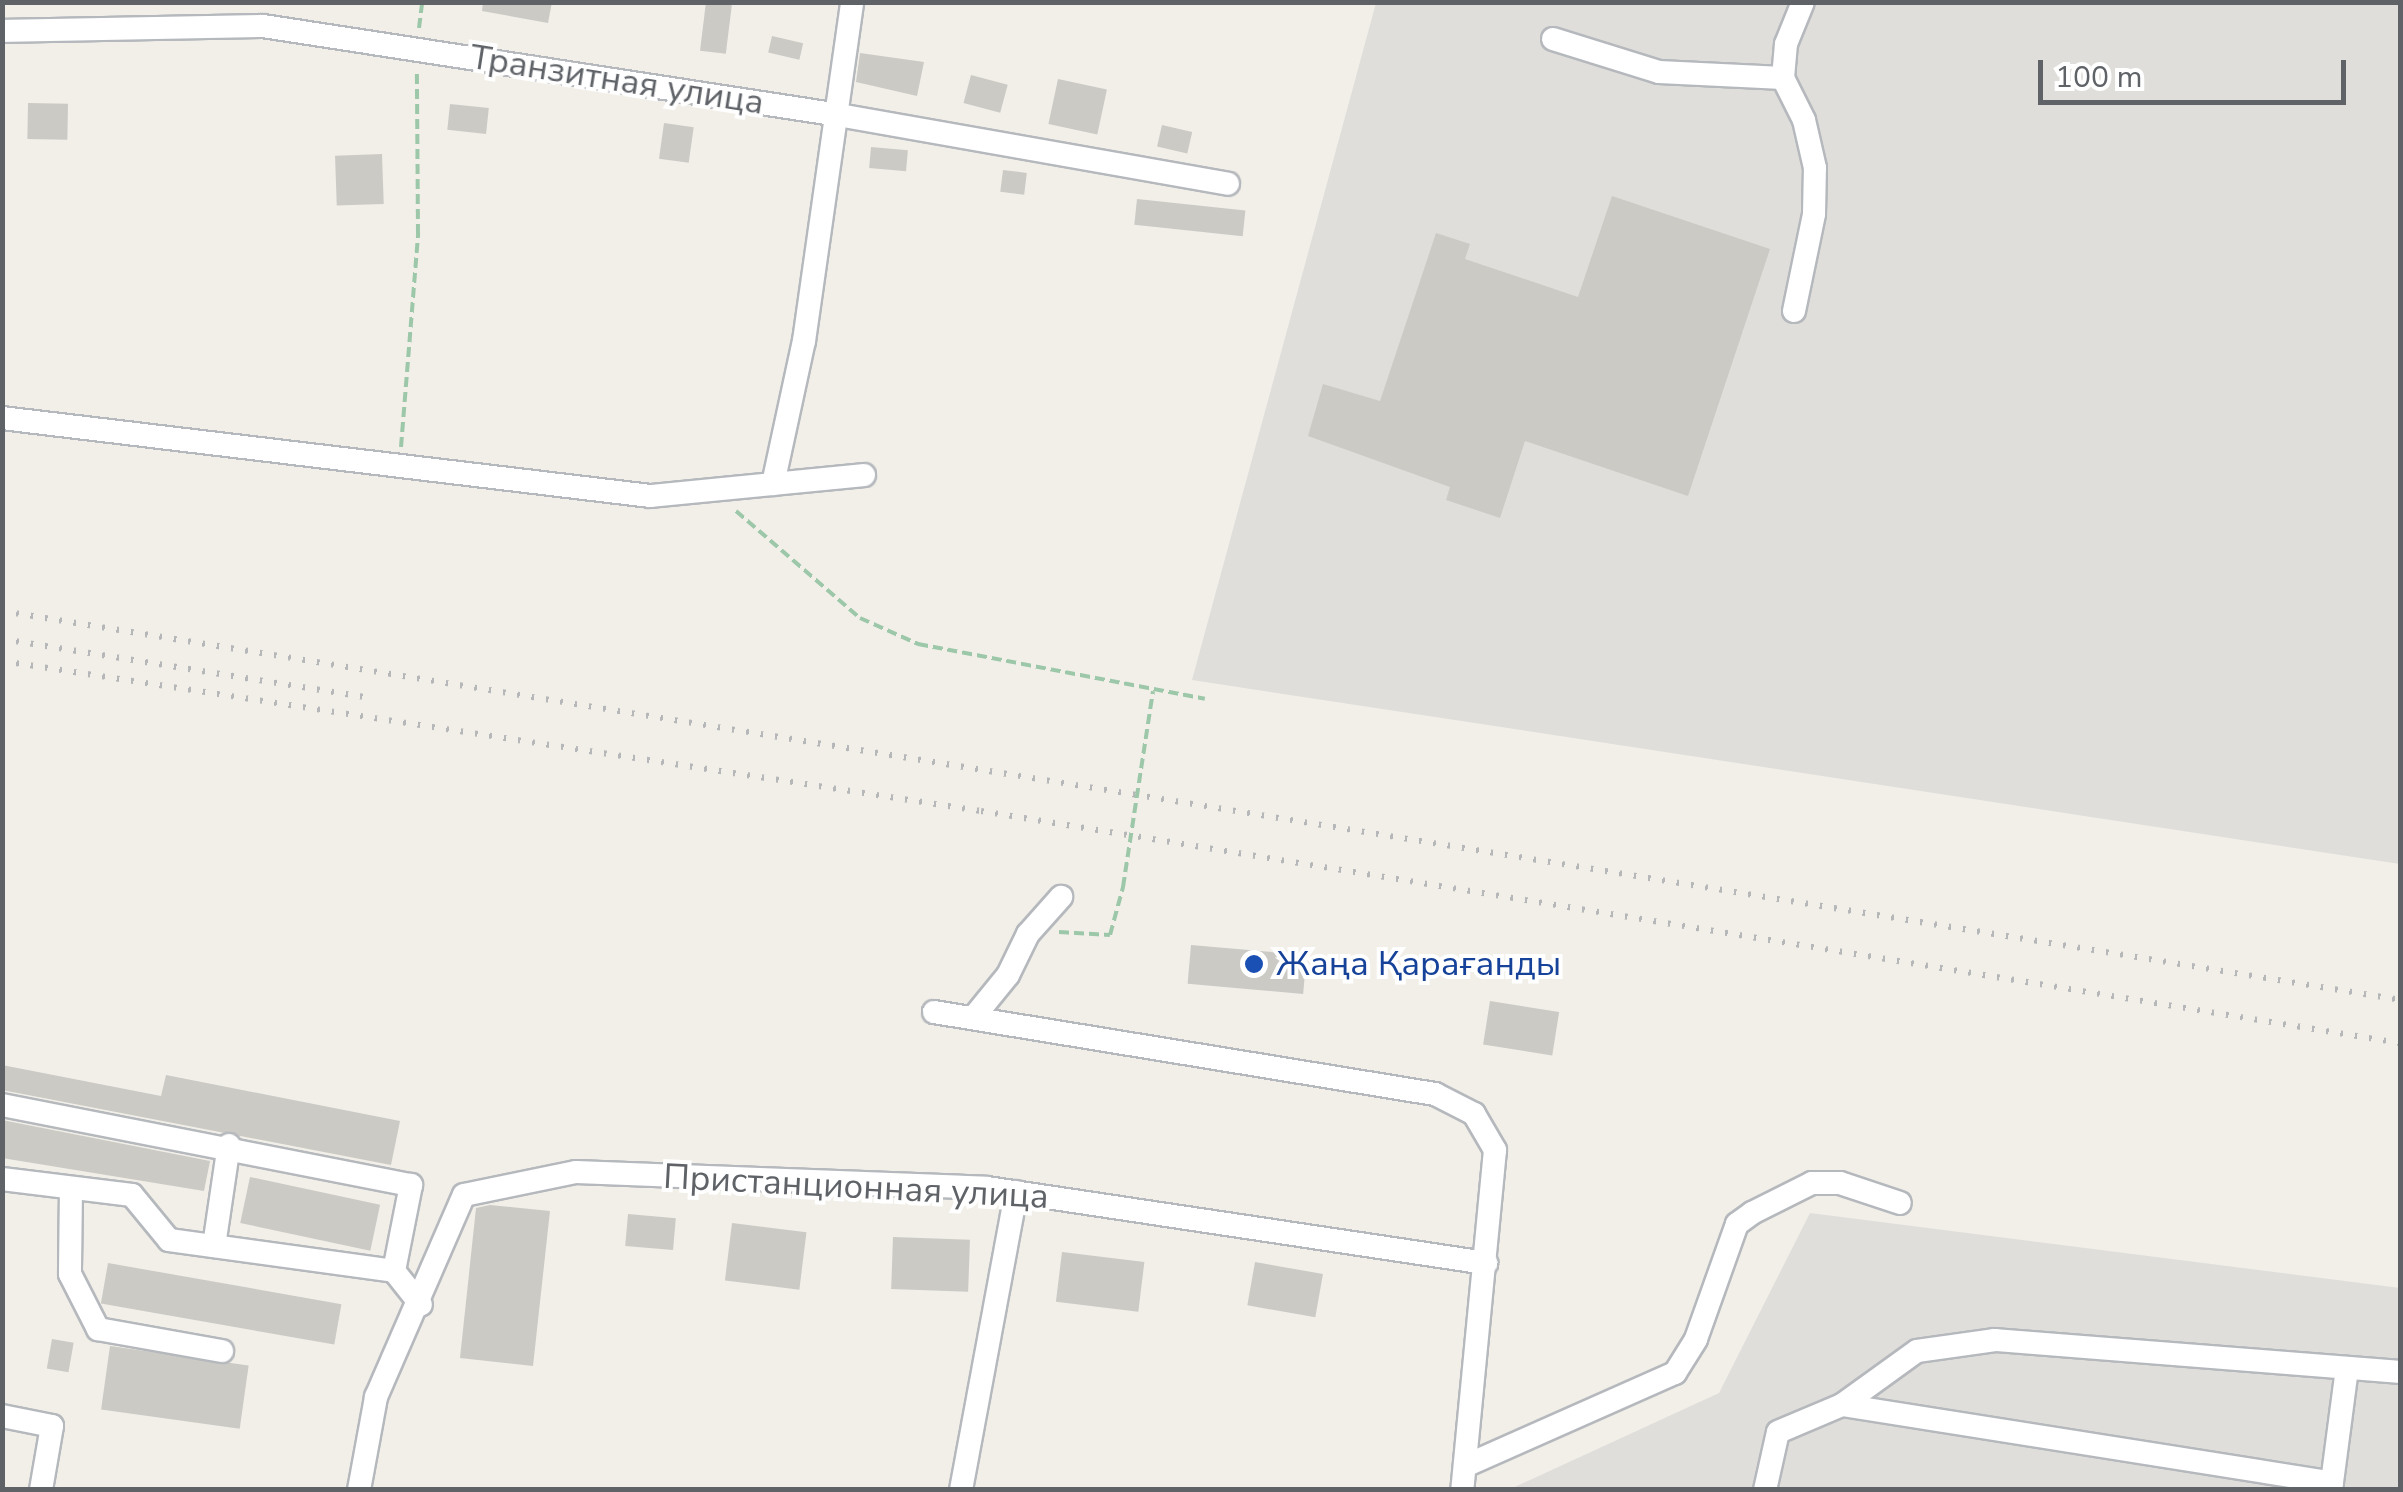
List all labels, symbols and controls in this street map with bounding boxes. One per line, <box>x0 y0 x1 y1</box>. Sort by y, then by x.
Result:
street label: Транзитная улица <box>467 36 767 124</box>
scale bar <box>2043 40 2350 102</box>
text: 100 m <box>2055 57 2142 98</box>
place label: Жаңа Қарағанды <box>1276 943 1561 985</box>
marker: Жаңа Қарағанды <box>1241 951 1267 977</box>
street label: Пристанционная улица <box>662 1156 1050 1218</box>

